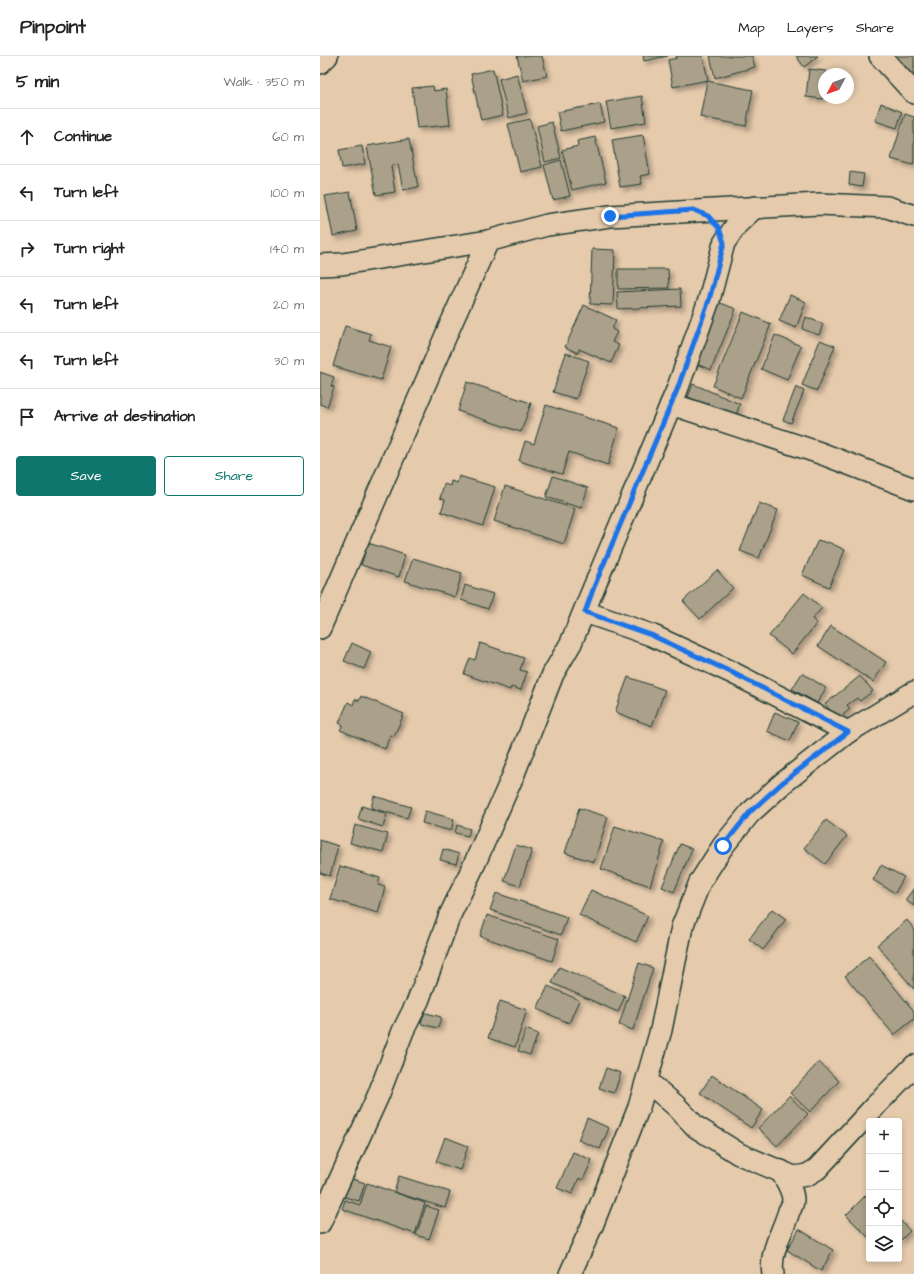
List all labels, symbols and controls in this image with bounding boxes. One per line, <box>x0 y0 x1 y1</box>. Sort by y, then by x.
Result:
text: Pinpoint <box>20 14 86 41</box>
text: Map <box>738 18 765 38</box>
text: Layers <box>787 18 834 38</box>
text: Share <box>856 18 894 38</box>
north arrow <box>818 68 854 104</box>
text: 5 min <box>16 70 59 94</box>
text: Walk · 350 m <box>224 73 304 91</box>
icon: ahead <box>16 126 38 148</box>
text: Continue <box>54 126 112 147</box>
text: 60 m <box>272 128 304 146</box>
icon: left <box>16 182 38 204</box>
text: Turn left <box>54 182 118 203</box>
text: 100 m <box>271 184 304 202</box>
route end <box>601 207 619 225</box>
icon: right <box>16 238 38 260</box>
text: Turn right <box>54 238 125 259</box>
text: 140 m <box>270 240 304 258</box>
icon: left <box>16 294 38 316</box>
text: Turn left <box>54 294 118 315</box>
text: 20 m <box>273 296 304 314</box>
icon: left <box>16 350 38 372</box>
text: Turn left <box>54 350 118 371</box>
text: 30 m <box>274 352 304 370</box>
icon: arrive <box>16 406 38 428</box>
text: Arrive at destination <box>54 406 195 427</box>
button: Save <box>16 456 156 496</box>
button: Share <box>164 456 304 496</box>
route start <box>714 837 732 855</box>
map controls <box>866 1118 902 1262</box>
button: + <box>866 1118 902 1154</box>
button: − <box>866 1154 902 1190</box>
button: locate <box>866 1190 902 1226</box>
button: layers <box>866 1226 902 1262</box>

